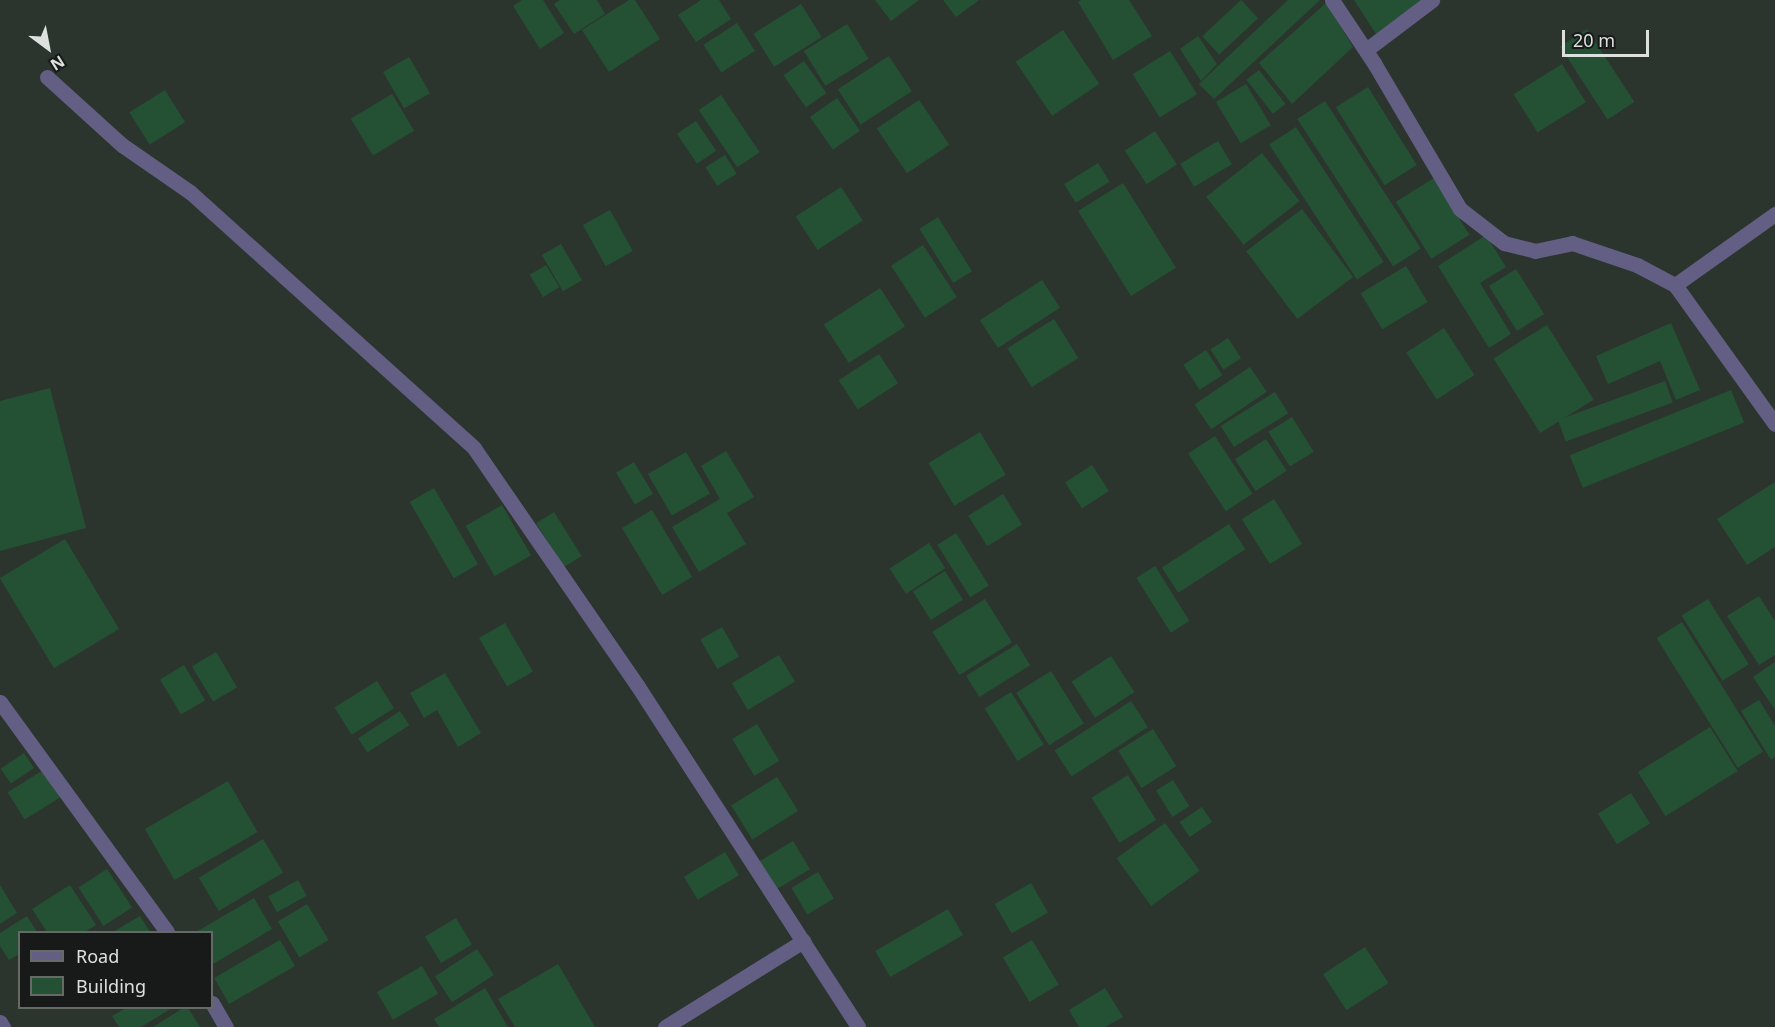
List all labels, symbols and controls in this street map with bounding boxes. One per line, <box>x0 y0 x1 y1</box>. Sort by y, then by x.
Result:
north arrow <box>18 18 78 78</box>
scale bar <box>1565 18 1652 56</box>
text: 20 m <box>1573 28 1615 52</box>
text: N <box>46 50 69 76</box>
legend <box>18 931 213 1009</box>
text: Road <box>76 944 119 968</box>
text: Building <box>76 974 146 998</box>

